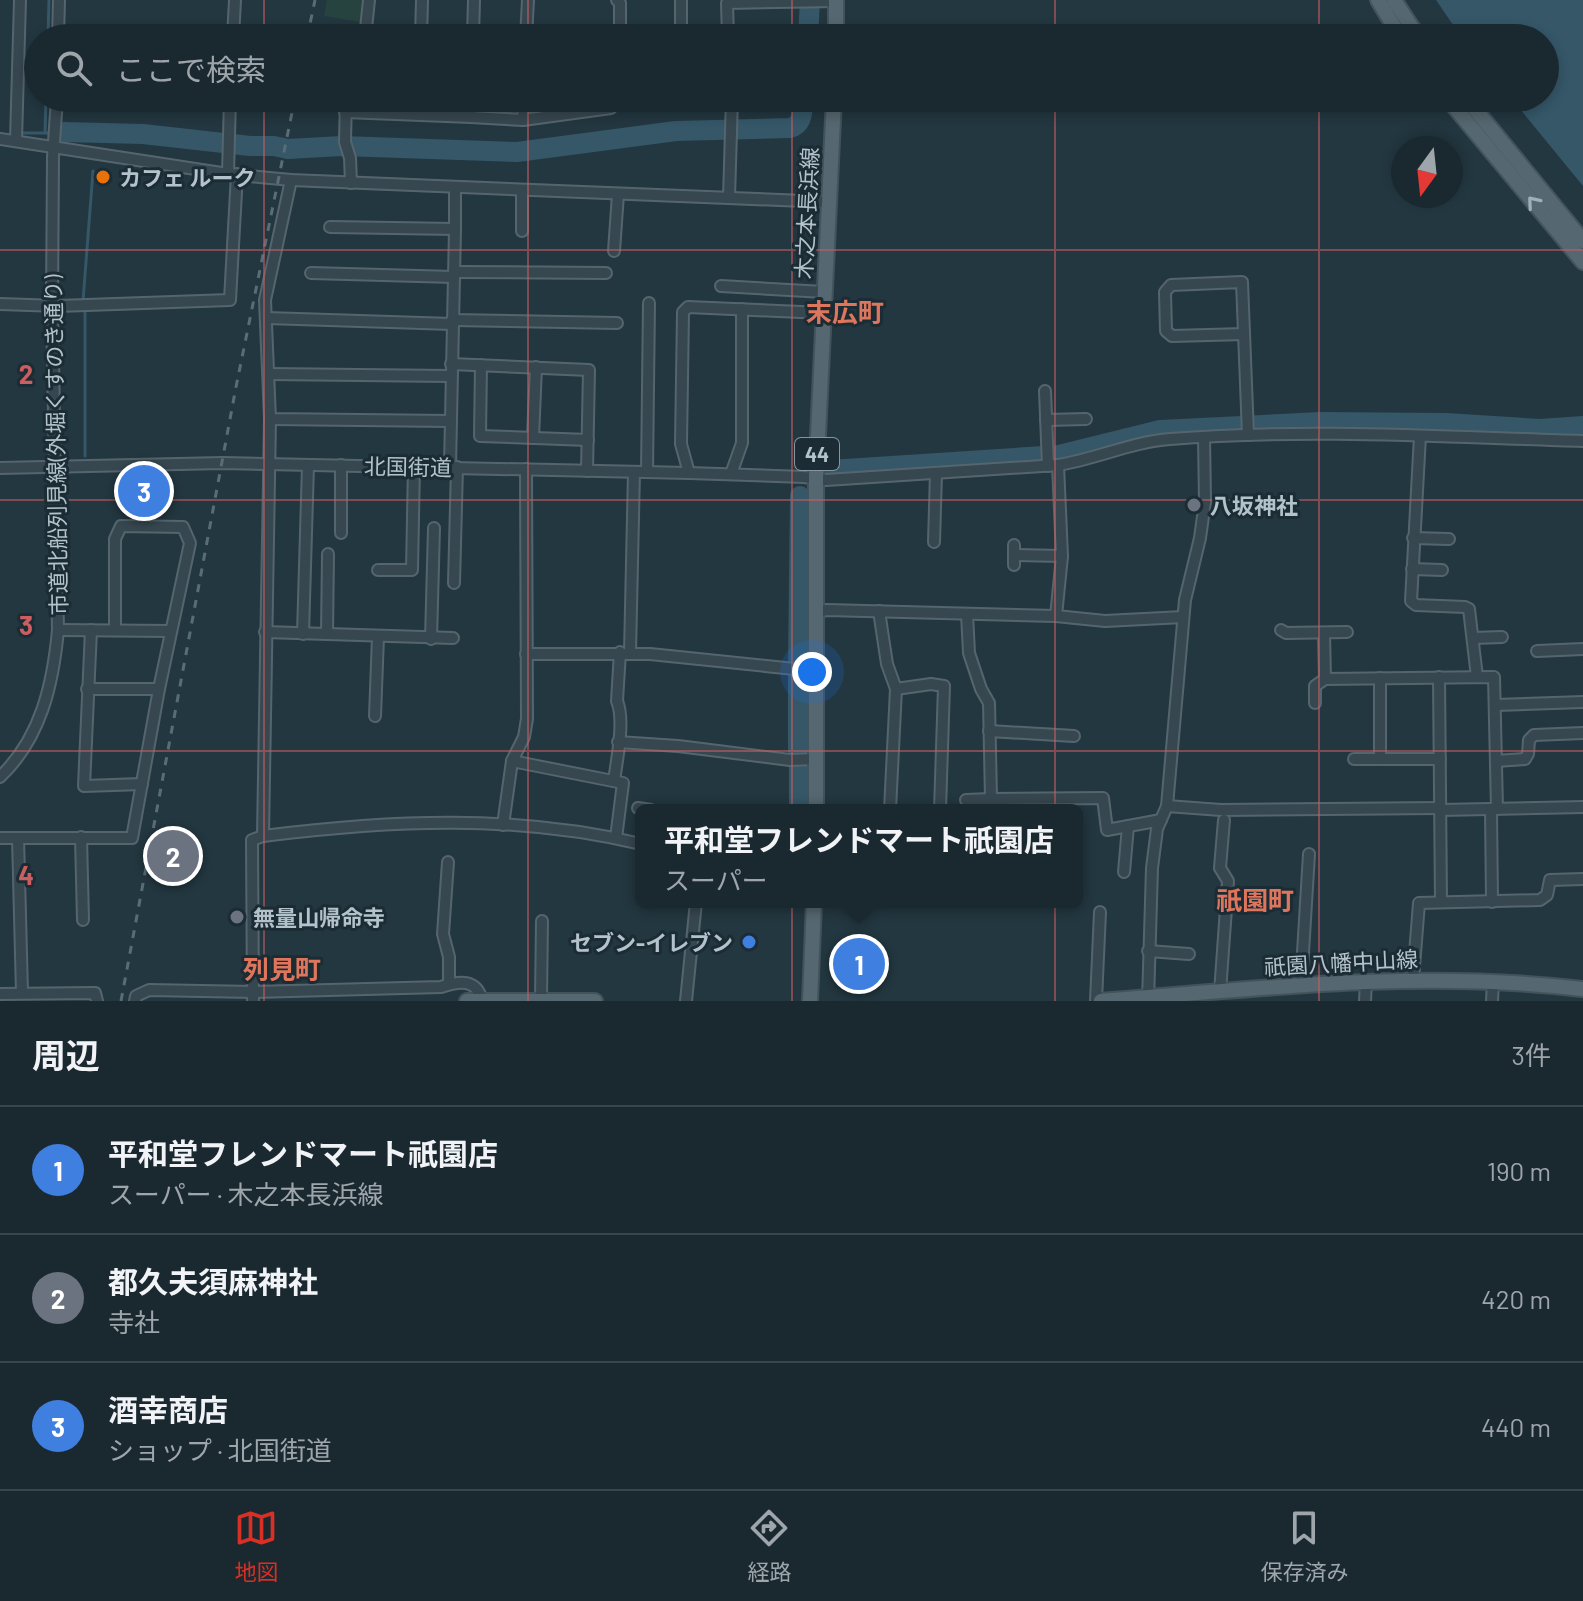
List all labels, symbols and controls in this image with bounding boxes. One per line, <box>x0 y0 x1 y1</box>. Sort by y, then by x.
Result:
search box <box>24 24 1559 112</box>
icon: search <box>52 46 96 90</box>
text: ここで検索 <box>116 51 266 87</box>
north arrow <box>1391 136 1463 208</box>
street label: 木之本長浜線 <box>790 146 822 280</box>
place label: カフェ ルーク <box>119 164 255 190</box>
marker: カフェ ルーク <box>94 168 112 186</box>
one-way arrow <box>1528 197 1543 211</box>
street label: 市道北船列見線(外堀くすのき通り) <box>39 274 71 616</box>
district label: 末広町 <box>806 296 884 327</box>
text: 2 <box>19 358 33 389</box>
road number: 44 <box>795 438 839 470</box>
street label: 北国街道 <box>364 452 452 480</box>
pin: 3 <box>118 461 170 521</box>
place label: 八坂神社 <box>1210 492 1298 518</box>
marker: 八坂神社 <box>1185 496 1203 514</box>
text: 3 <box>19 609 33 640</box>
your location <box>792 652 832 692</box>
popup <box>635 804 1083 908</box>
text: 平和堂フレンドマート祇園店 <box>664 821 1054 857</box>
pin: 2 <box>147 826 199 886</box>
text: 4 <box>18 859 34 890</box>
text: スーパー <box>664 864 768 895</box>
district label: 祇園町 <box>1216 884 1294 915</box>
place label: 無量山帰命寺 <box>253 904 385 930</box>
marker: 無量山帰命寺 <box>228 908 246 926</box>
place label: セブン-イレブン <box>570 929 733 955</box>
marker: セブン-イレブン <box>740 933 758 951</box>
pin: 1 <box>833 934 885 994</box>
street label: 祇園八幡中山線 <box>1263 945 1419 979</box>
district label: 列見町 <box>243 953 321 984</box>
text: 周辺 <box>32 1034 100 1075</box>
text: 3件 <box>1512 1039 1551 1070</box>
text: 平和堂フレンドマート祇園店 <box>108 1135 498 1171</box>
text: 1 <box>53 1155 63 1186</box>
text: 190 m <box>1487 1155 1551 1186</box>
text: スーパー · 木之本長浜線 <box>108 1178 384 1209</box>
text: 都久夫須麻神社 <box>108 1263 318 1299</box>
text: 2 <box>51 1283 65 1314</box>
text: 420 m <box>1481 1283 1551 1314</box>
text: 寺社 <box>108 1306 160 1337</box>
text: 酒幸商店 <box>108 1391 228 1427</box>
text: 3 <box>51 1411 65 1442</box>
text: 440 m <box>1481 1411 1551 1442</box>
text: ショップ · 北国街道 <box>108 1434 332 1465</box>
tab: 地図 <box>234 1506 279 1586</box>
tab: 経路 <box>747 1506 792 1586</box>
tab: 保存済み <box>1260 1506 1349 1586</box>

